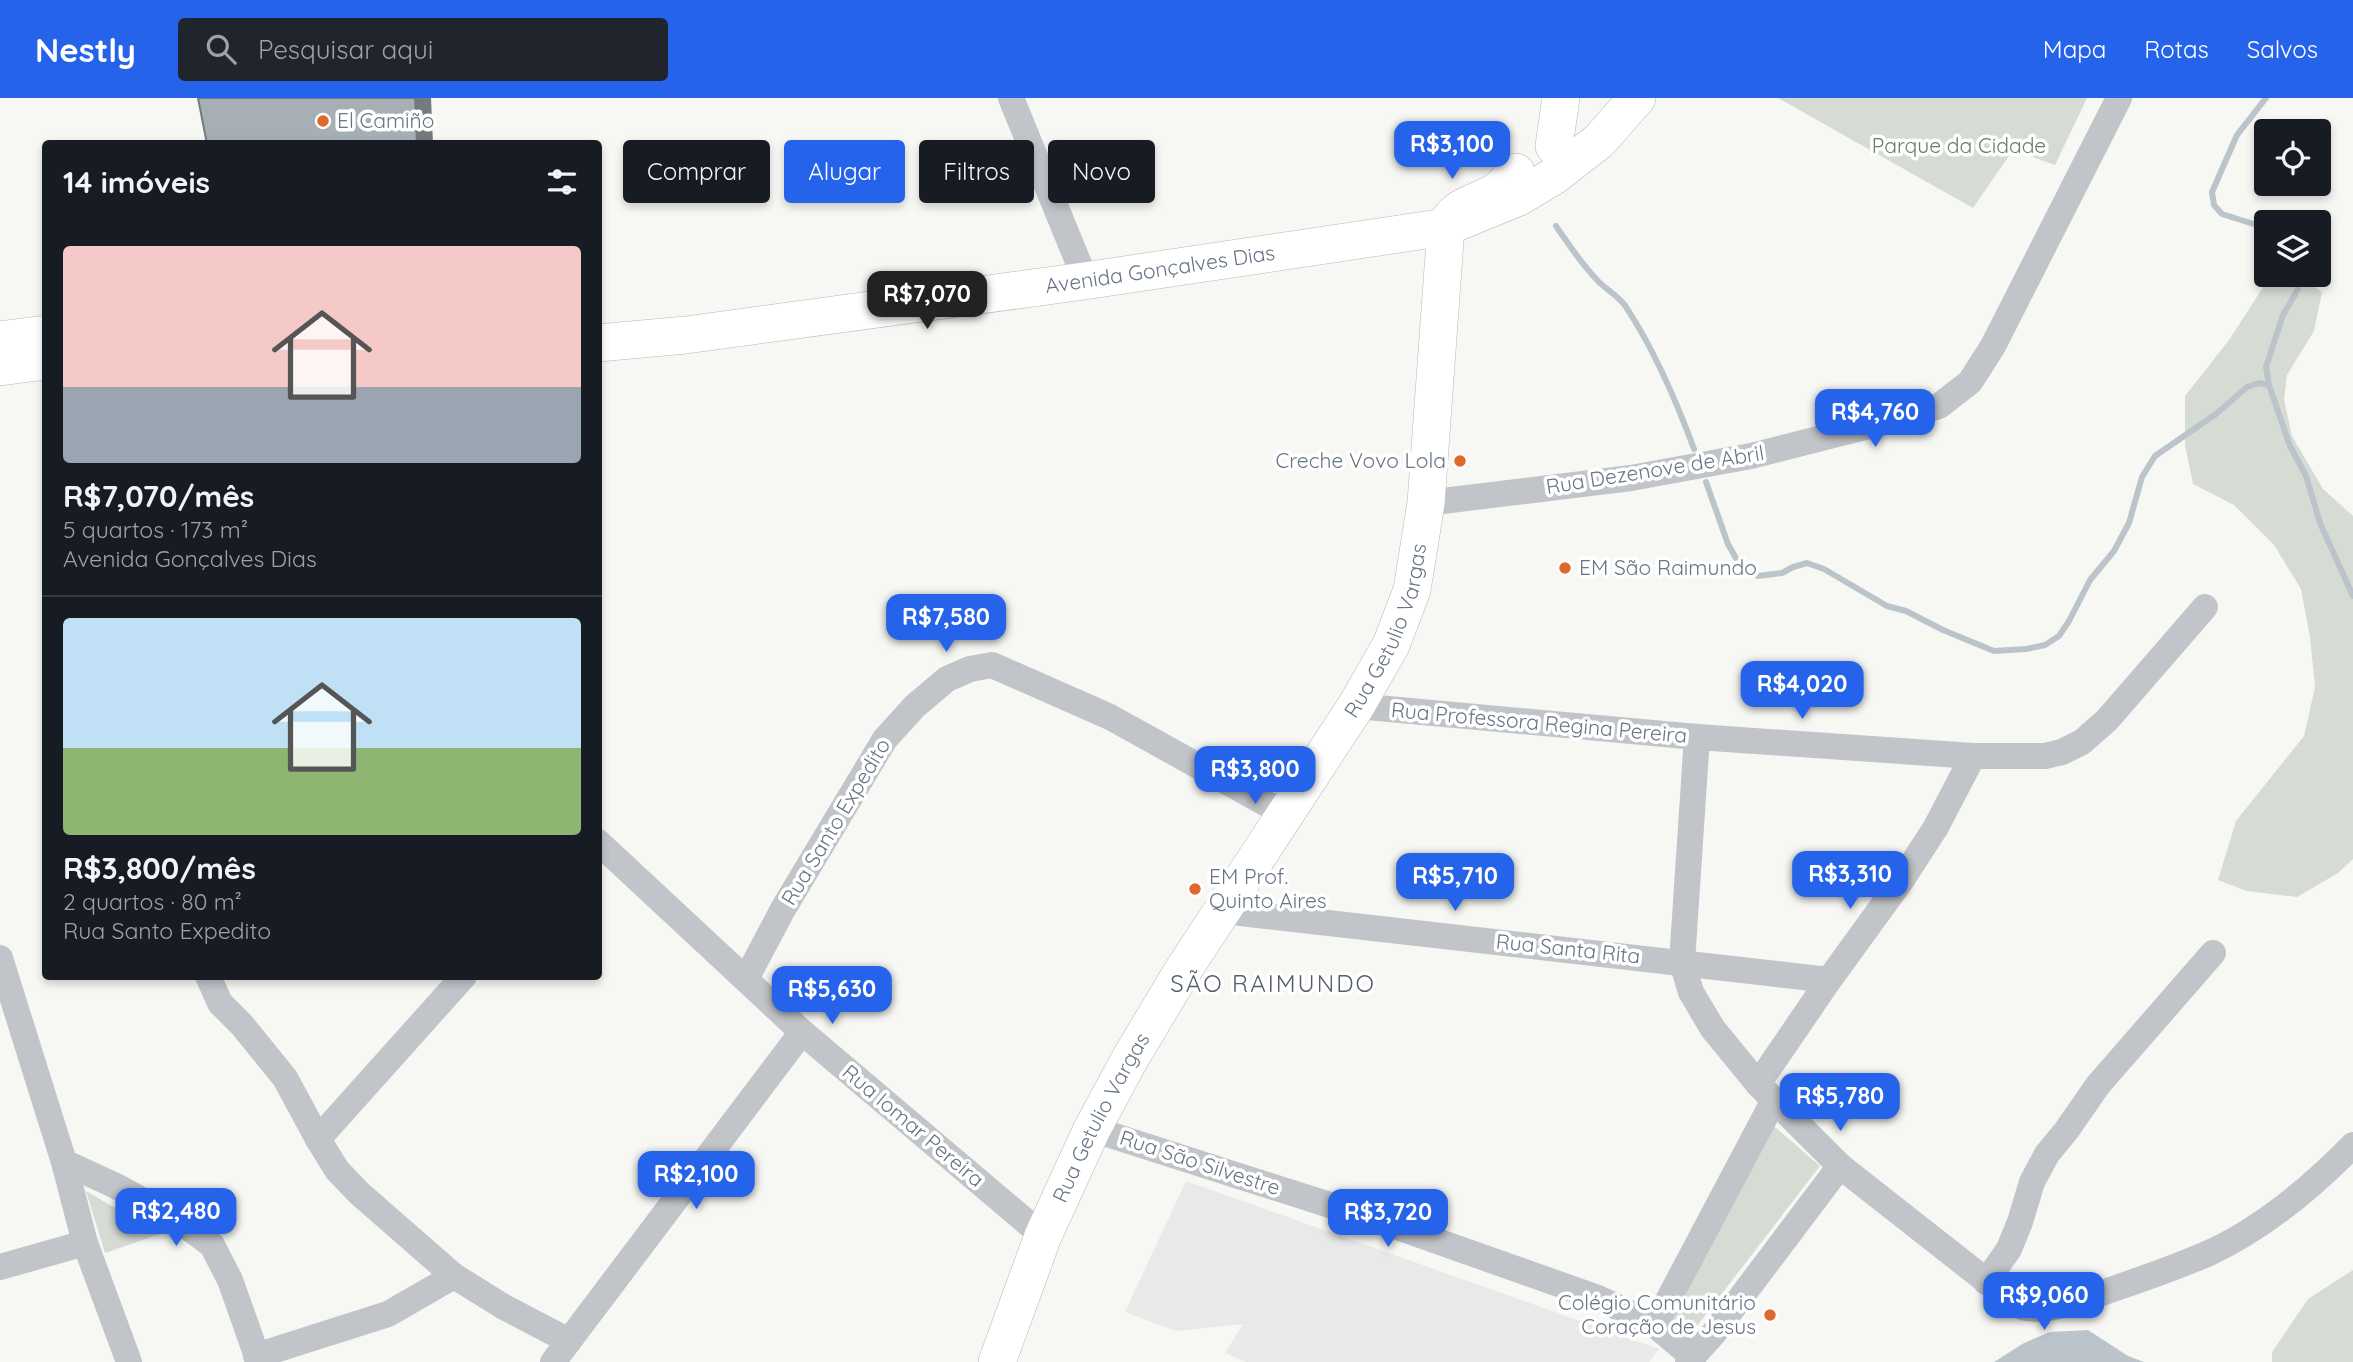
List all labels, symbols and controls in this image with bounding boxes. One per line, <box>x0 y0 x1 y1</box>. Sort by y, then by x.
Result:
search box <box>178 18 668 81</box>
text: Nestly <box>35 29 136 70</box>
icon: search <box>202 30 240 68</box>
text: Pesquisar aqui <box>258 33 433 66</box>
text: Mapa <box>2043 34 2106 64</box>
text: Rotas <box>2144 34 2209 64</box>
text: Salvos <box>2247 34 2318 64</box>
place label: El Camiño <box>337 107 434 133</box>
marker: El Camiño <box>315 113 331 129</box>
map controls <box>2254 119 2331 287</box>
button: locate <box>2254 119 2331 196</box>
pin: R$3,100 <box>1387 122 1517 181</box>
text: R$3,100 <box>1410 129 1494 158</box>
park label: Parque da Cidade <box>1872 132 2046 158</box>
chip: Comprar <box>623 140 770 203</box>
chip: Alugar <box>784 140 905 203</box>
chip: Filtros <box>919 140 1034 203</box>
chip: Novo <box>1048 140 1155 203</box>
text: 14 imóveis <box>63 163 210 201</box>
icon: filters <box>543 163 581 201</box>
button: layers <box>2254 210 2331 287</box>
street label: Avenida Gonçalves Dias <box>1044 239 1277 298</box>
pin: R$7,070 <box>862 272 992 331</box>
text: R$7,070 <box>883 279 971 308</box>
icon: home <box>259 292 385 418</box>
pin: R$4,760 <box>1810 390 1940 449</box>
text: R$4,760 <box>1831 397 1919 426</box>
street label: Rua Dezenove de Abril <box>1544 439 1766 499</box>
place label: Creche Vovo Lola <box>1276 447 1446 473</box>
marker: Creche Vovo Lola <box>1452 453 1468 469</box>
text: R$7,070/mês <box>63 477 254 515</box>
text: 5 quartos · 173 m² <box>63 515 248 544</box>
street label: Rua Getulio Vargas <box>1338 542 1431 722</box>
text: Avenida Gonçalves Dias <box>63 544 317 573</box>
place label: EM São Raimundo <box>1579 554 1757 580</box>
marker: EM São Raimundo <box>1557 560 1573 576</box>
pin: R$7,580 <box>881 594 1011 654</box>
text: R$7,580 <box>902 602 990 631</box>
pin: R$4,020 <box>1737 662 1867 721</box>
icon: home <box>259 664 385 790</box>
text: R$4,020 <box>1757 669 1847 698</box>
street label: Rua Professora Regina Pereira <box>1390 696 1688 748</box>
street label: Rua Santo Expedito <box>775 733 895 910</box>
pin: R$3,800 <box>1190 746 1320 806</box>
text: R$3,800 <box>1210 754 1300 783</box>
text: R$3,800/mês <box>63 849 256 887</box>
pin: R$3,310 <box>1785 852 1915 911</box>
pin: R$5,710 <box>1390 854 1520 913</box>
text: R$3,310 <box>1808 859 1892 888</box>
text: R$5,710 <box>1412 861 1498 890</box>
place label: EM Prof. Quinto Aires <box>1209 863 1327 913</box>
marker: EM Prof. Quinto Aires <box>1187 881 1203 897</box>
text: 2 quartos · 80 m² <box>63 887 242 916</box>
text: Rua Santo Expedito <box>63 916 271 945</box>
street label: Rua Santa Rita <box>1495 928 1642 969</box>
pin: R$5,630 <box>767 967 897 1026</box>
district label: SÃO RAIMUNDO <box>1170 968 1376 998</box>
text: R$5,630 <box>788 974 876 1003</box>
street label: Rua Getulio Vargas <box>1046 1027 1155 1206</box>
street label: Rua Iomar Pereira <box>838 1059 990 1192</box>
pin: R$5,780 <box>1775 1074 1905 1133</box>
text: R$5,780 <box>1796 1081 1884 1110</box>
street label: Rua São Silvestre <box>1117 1124 1284 1200</box>
pin: R$2,100 <box>631 1152 761 1211</box>
text: R$2,100 <box>654 1159 738 1188</box>
pin: R$2,480 <box>111 1188 241 1248</box>
pin: R$3,720 <box>1323 1190 1453 1249</box>
text: R$2,480 <box>131 1196 221 1225</box>
text: R$3,720 <box>1344 1197 1432 1226</box>
pin: R$9,060 <box>1979 1272 2109 1332</box>
text: R$9,060 <box>1999 1280 2089 1309</box>
place label: Colégio Comunitário Coração de Jesus <box>1558 1289 1756 1339</box>
marker: Colégio Comunitário Coração de Jesus <box>1762 1307 1778 1323</box>

